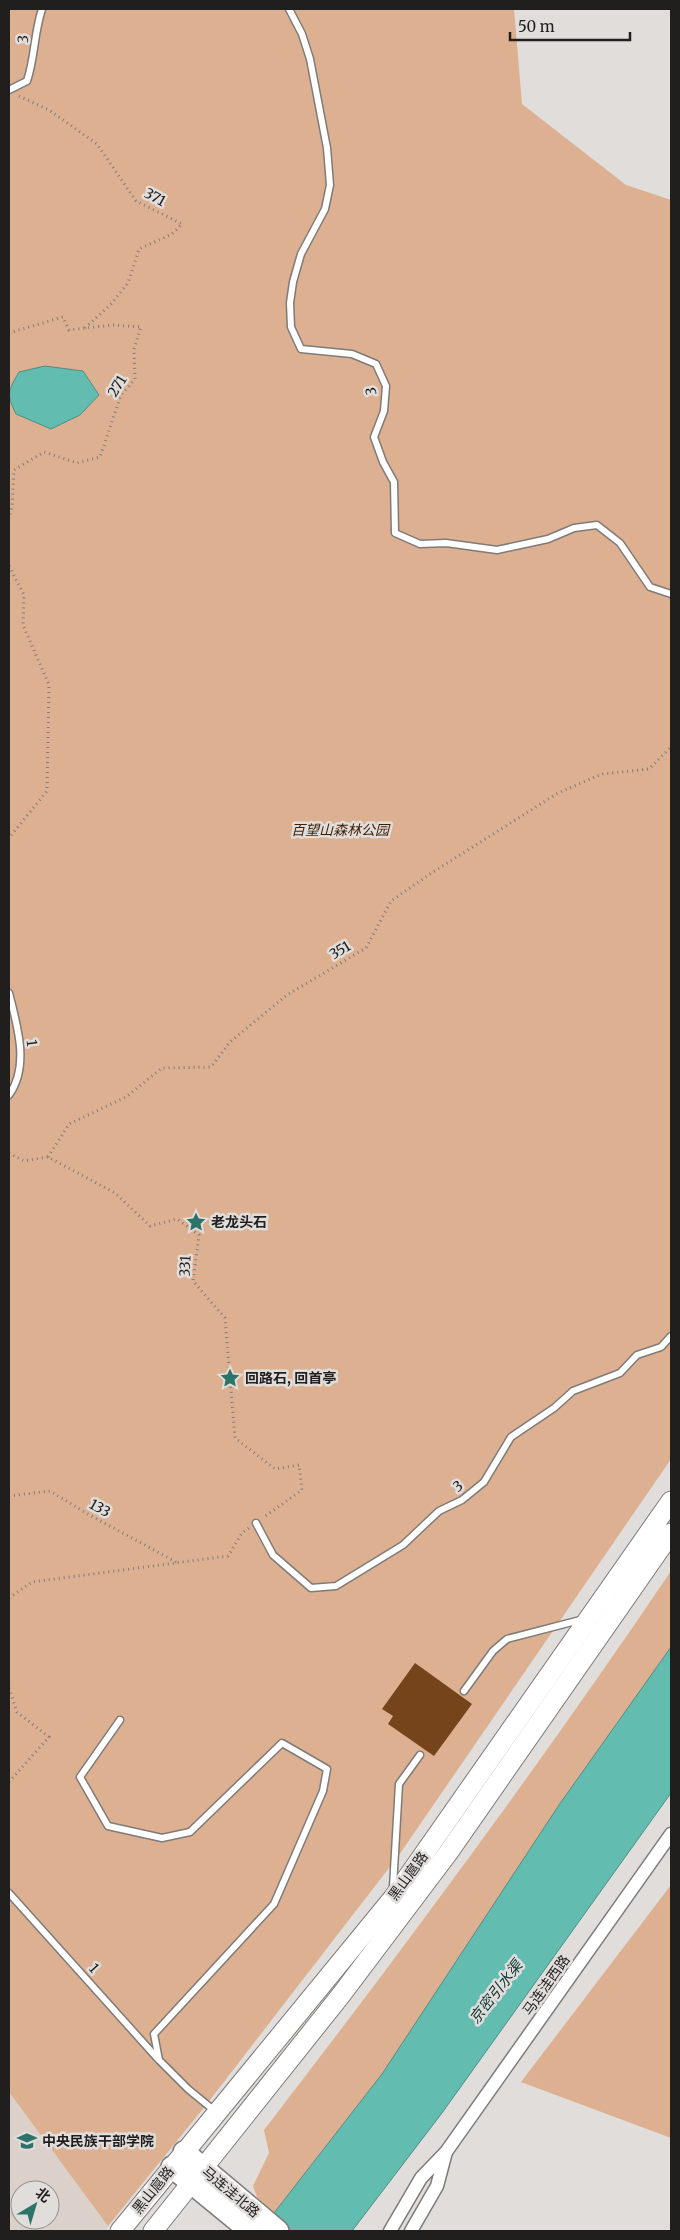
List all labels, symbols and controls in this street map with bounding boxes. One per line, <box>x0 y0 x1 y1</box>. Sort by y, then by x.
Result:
scale bar <box>510 10 630 42</box>
text: 50 m <box>518 17 555 36</box>
street label: 3 <box>14 34 32 44</box>
street label: 371 <box>141 184 169 210</box>
street label: 271 <box>104 372 130 400</box>
street label: 3 <box>362 386 380 396</box>
park label: 百望山森林公园 <box>291 821 391 839</box>
street label: 351 <box>326 937 354 963</box>
street label: 1 <box>23 1039 41 1047</box>
place icon: 老龙头石 <box>185 1211 207 1233</box>
place label: 老龙头石 <box>211 1213 267 1231</box>
street label: 331 <box>175 1255 195 1277</box>
place icon: 回路石, 回首亭 <box>219 1367 241 1389</box>
place label: 回路石, 回首亭 <box>245 1369 336 1387</box>
street label: 3 <box>450 1476 466 1496</box>
street label: 133 <box>86 1495 114 1521</box>
street label: 黑山扈路 <box>384 1848 432 1904</box>
street label: 马连洼西路 <box>519 1951 573 2019</box>
water label: 京密引水渠 <box>465 1955 527 2027</box>
street label: 1 <box>85 1960 103 1976</box>
school or university icon: 中央民族干部学院 <box>16 2130 38 2152</box>
place label: 中央民族干部学院 <box>42 2132 154 2150</box>
street label: 黑山扈路 <box>128 2163 178 2217</box>
street label: 马连洼北路 <box>198 2163 264 2221</box>
north arrow <box>10 2180 60 2230</box>
text: 北 <box>32 2183 54 2206</box>

